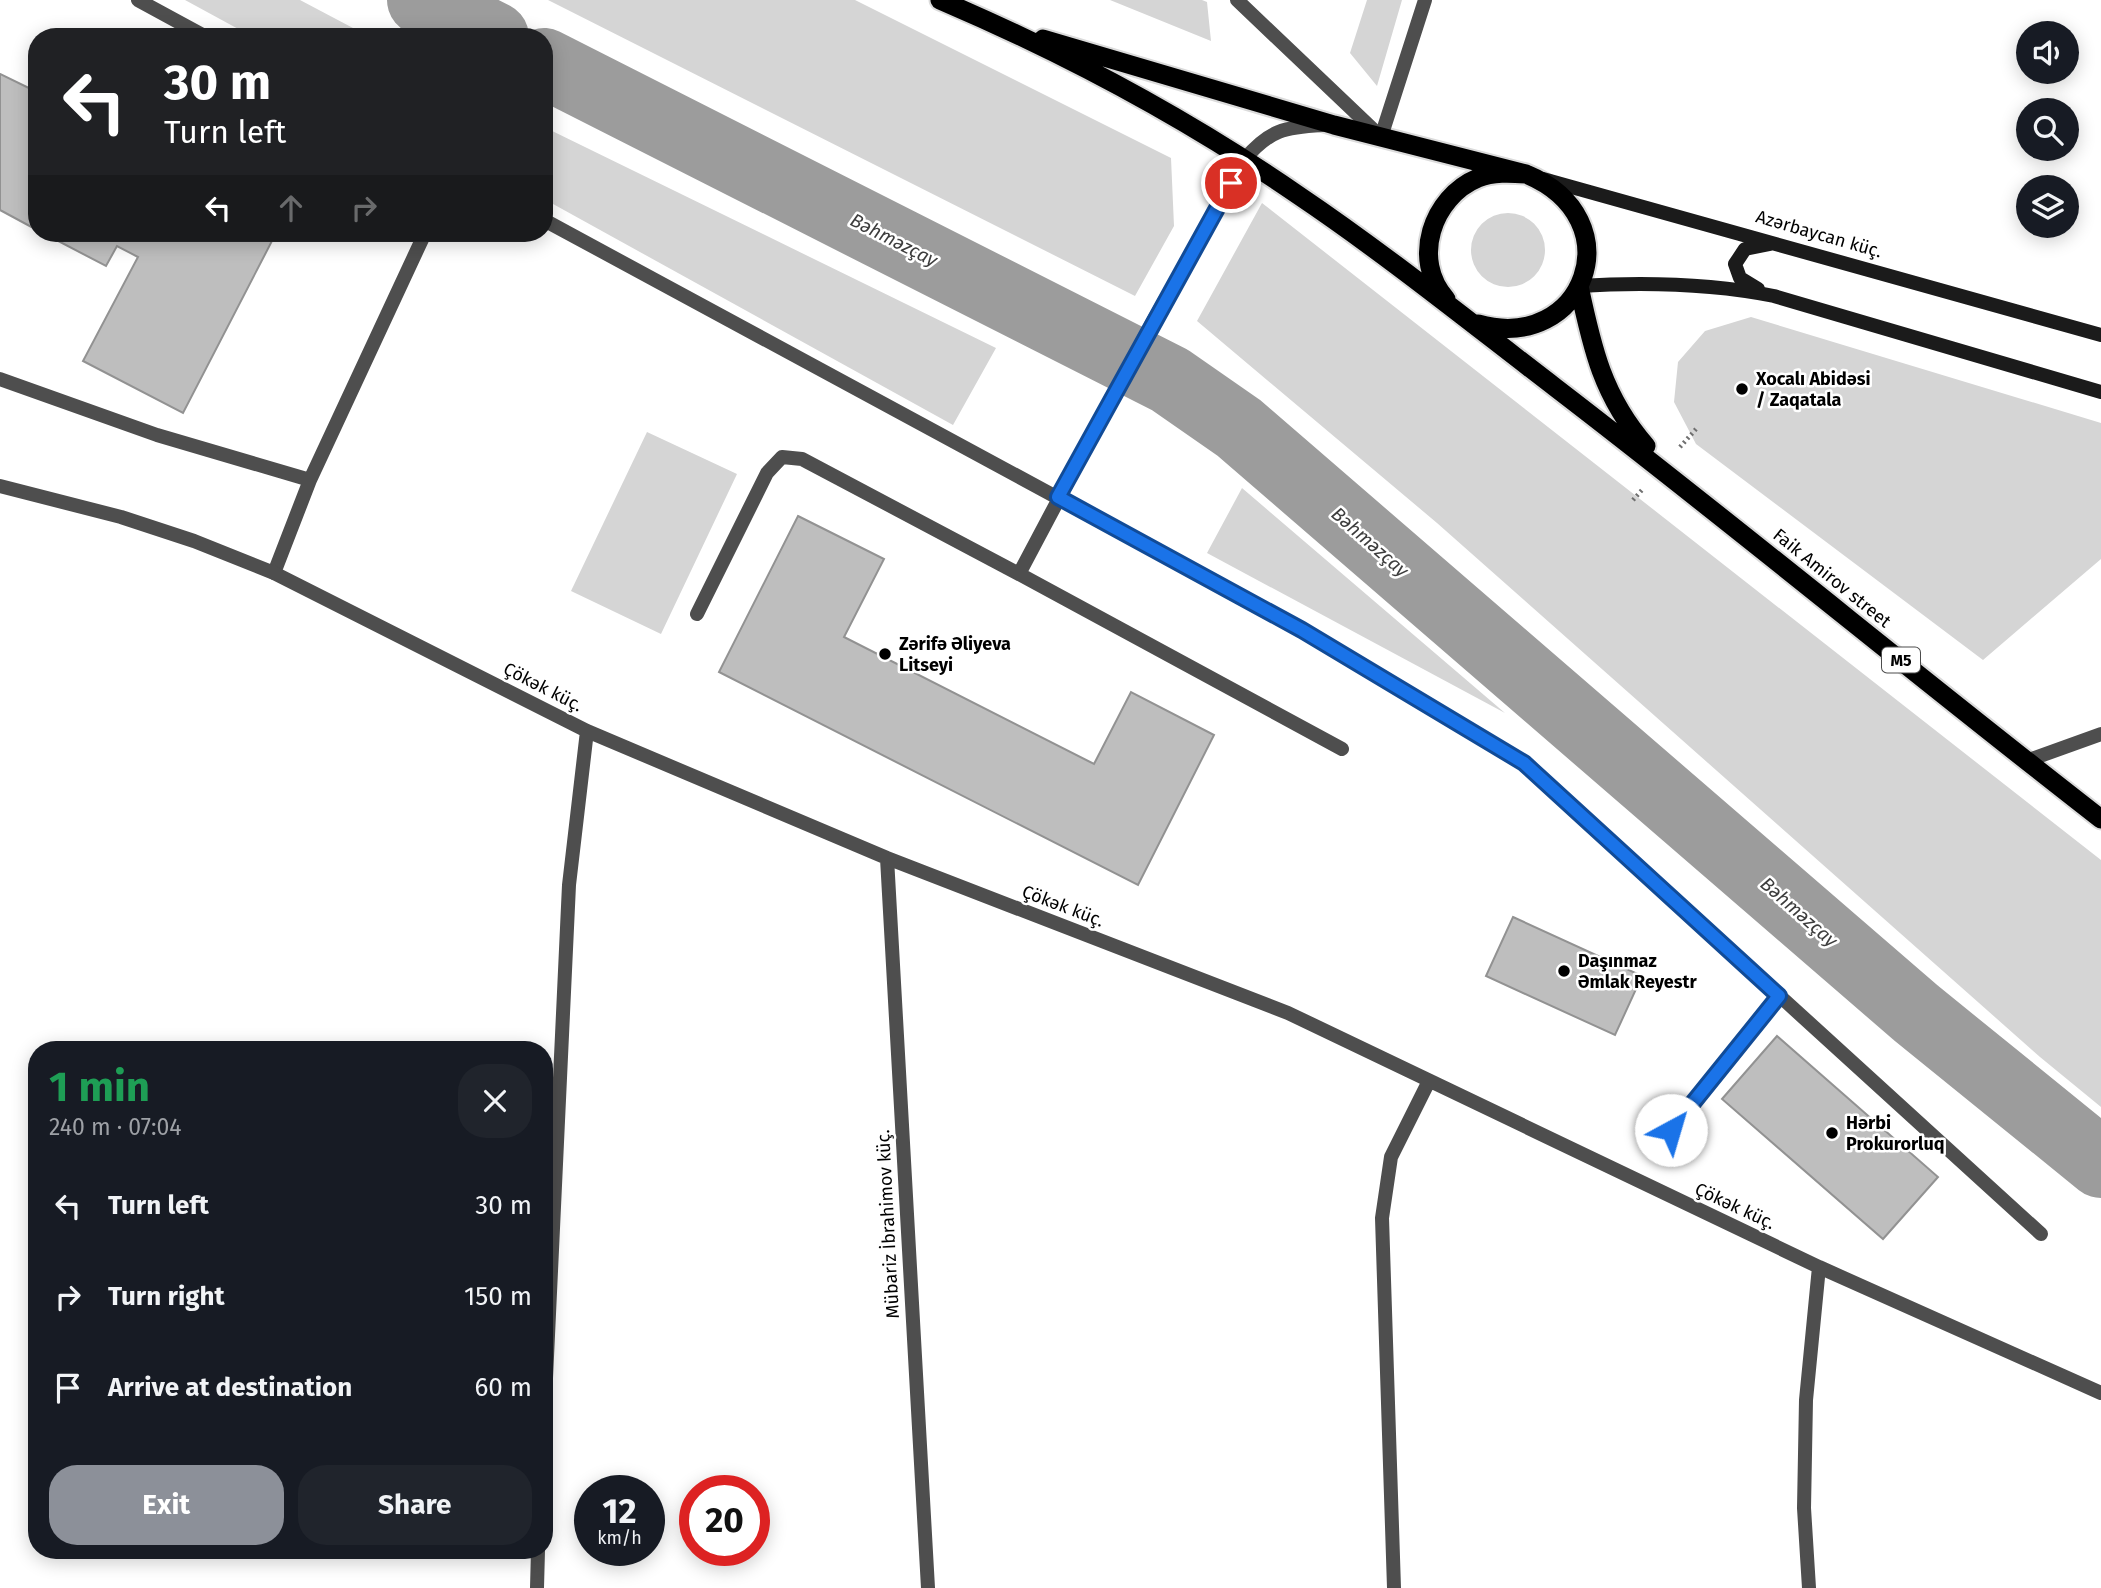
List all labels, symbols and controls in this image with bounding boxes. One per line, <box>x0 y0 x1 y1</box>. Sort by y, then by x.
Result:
map controls <box>2016 21 2079 238</box>
button: sound <box>2016 21 2079 84</box>
text: 30 m <box>164 53 271 112</box>
icon: left <box>49 56 140 147</box>
button: search <box>2016 98 2079 161</box>
text: Turn left <box>164 113 286 151</box>
pin <box>1201 153 1261 213</box>
icon: arrive <box>1212 164 1250 202</box>
button: layers <box>2016 175 2079 238</box>
icon: left <box>199 189 237 227</box>
icon: ahead <box>272 189 310 227</box>
icon: right <box>345 189 383 227</box>
street label: Azərbaycan küç. <box>1753 206 1885 262</box>
water label: Bəhməzçay <box>847 208 942 272</box>
place label: Xocalı Abidəsi / Zaqatala <box>1755 368 1870 411</box>
marker: Xocalı Abidəsi / Zaqatala <box>1734 381 1750 397</box>
water label: Bəhməzçay <box>1327 502 1414 582</box>
street label: Faik Amirov street <box>1769 524 1896 633</box>
place label: Zərifə Əliyeva Litseyi <box>899 633 1011 676</box>
marker: Zərifə Əliyeva Litseyi <box>877 646 893 662</box>
road number: M5 <box>1882 648 1920 673</box>
street label: Çökək küç. <box>500 658 586 716</box>
water label: Bəhməzçay <box>1756 872 1843 952</box>
street label: Çökək küç. <box>1019 880 1107 932</box>
place label: Daşınmaz Əmlak Reyestr <box>1578 950 1697 993</box>
marker: Daşınmaz Əmlak Reyestr <box>1556 963 1572 979</box>
text: 1 min <box>49 1062 150 1112</box>
button: close <box>458 1064 532 1138</box>
position arrow <box>1634 1093 1708 1167</box>
place label: Hərbi Prokurorluq <box>1846 1112 1945 1155</box>
text: 240 m · 07:04 <box>49 1113 182 1141</box>
marker: Hərbi Prokurorluq <box>1824 1125 1840 1141</box>
street label: Mübariz İbrahimov küç. <box>872 1129 904 1319</box>
street label: Çökək küç. <box>1691 1178 1779 1234</box>
icon: left <box>49 1187 87 1225</box>
text: Turn left <box>108 1190 209 1221</box>
text: 30 m <box>475 1190 532 1221</box>
icon: right <box>49 1278 87 1316</box>
text: Turn right <box>108 1281 225 1312</box>
text: 150 m <box>464 1281 532 1312</box>
icon: arrive <box>49 1369 87 1407</box>
text: Arrive at destination <box>108 1372 352 1403</box>
text: 60 m <box>474 1372 532 1403</box>
button: Exit <box>49 1465 284 1545</box>
button: Share <box>298 1465 532 1545</box>
speed limit sign: 20 <box>679 1475 770 1566</box>
text: 12 <box>602 1490 637 1532</box>
text: km/h <box>597 1527 642 1549</box>

